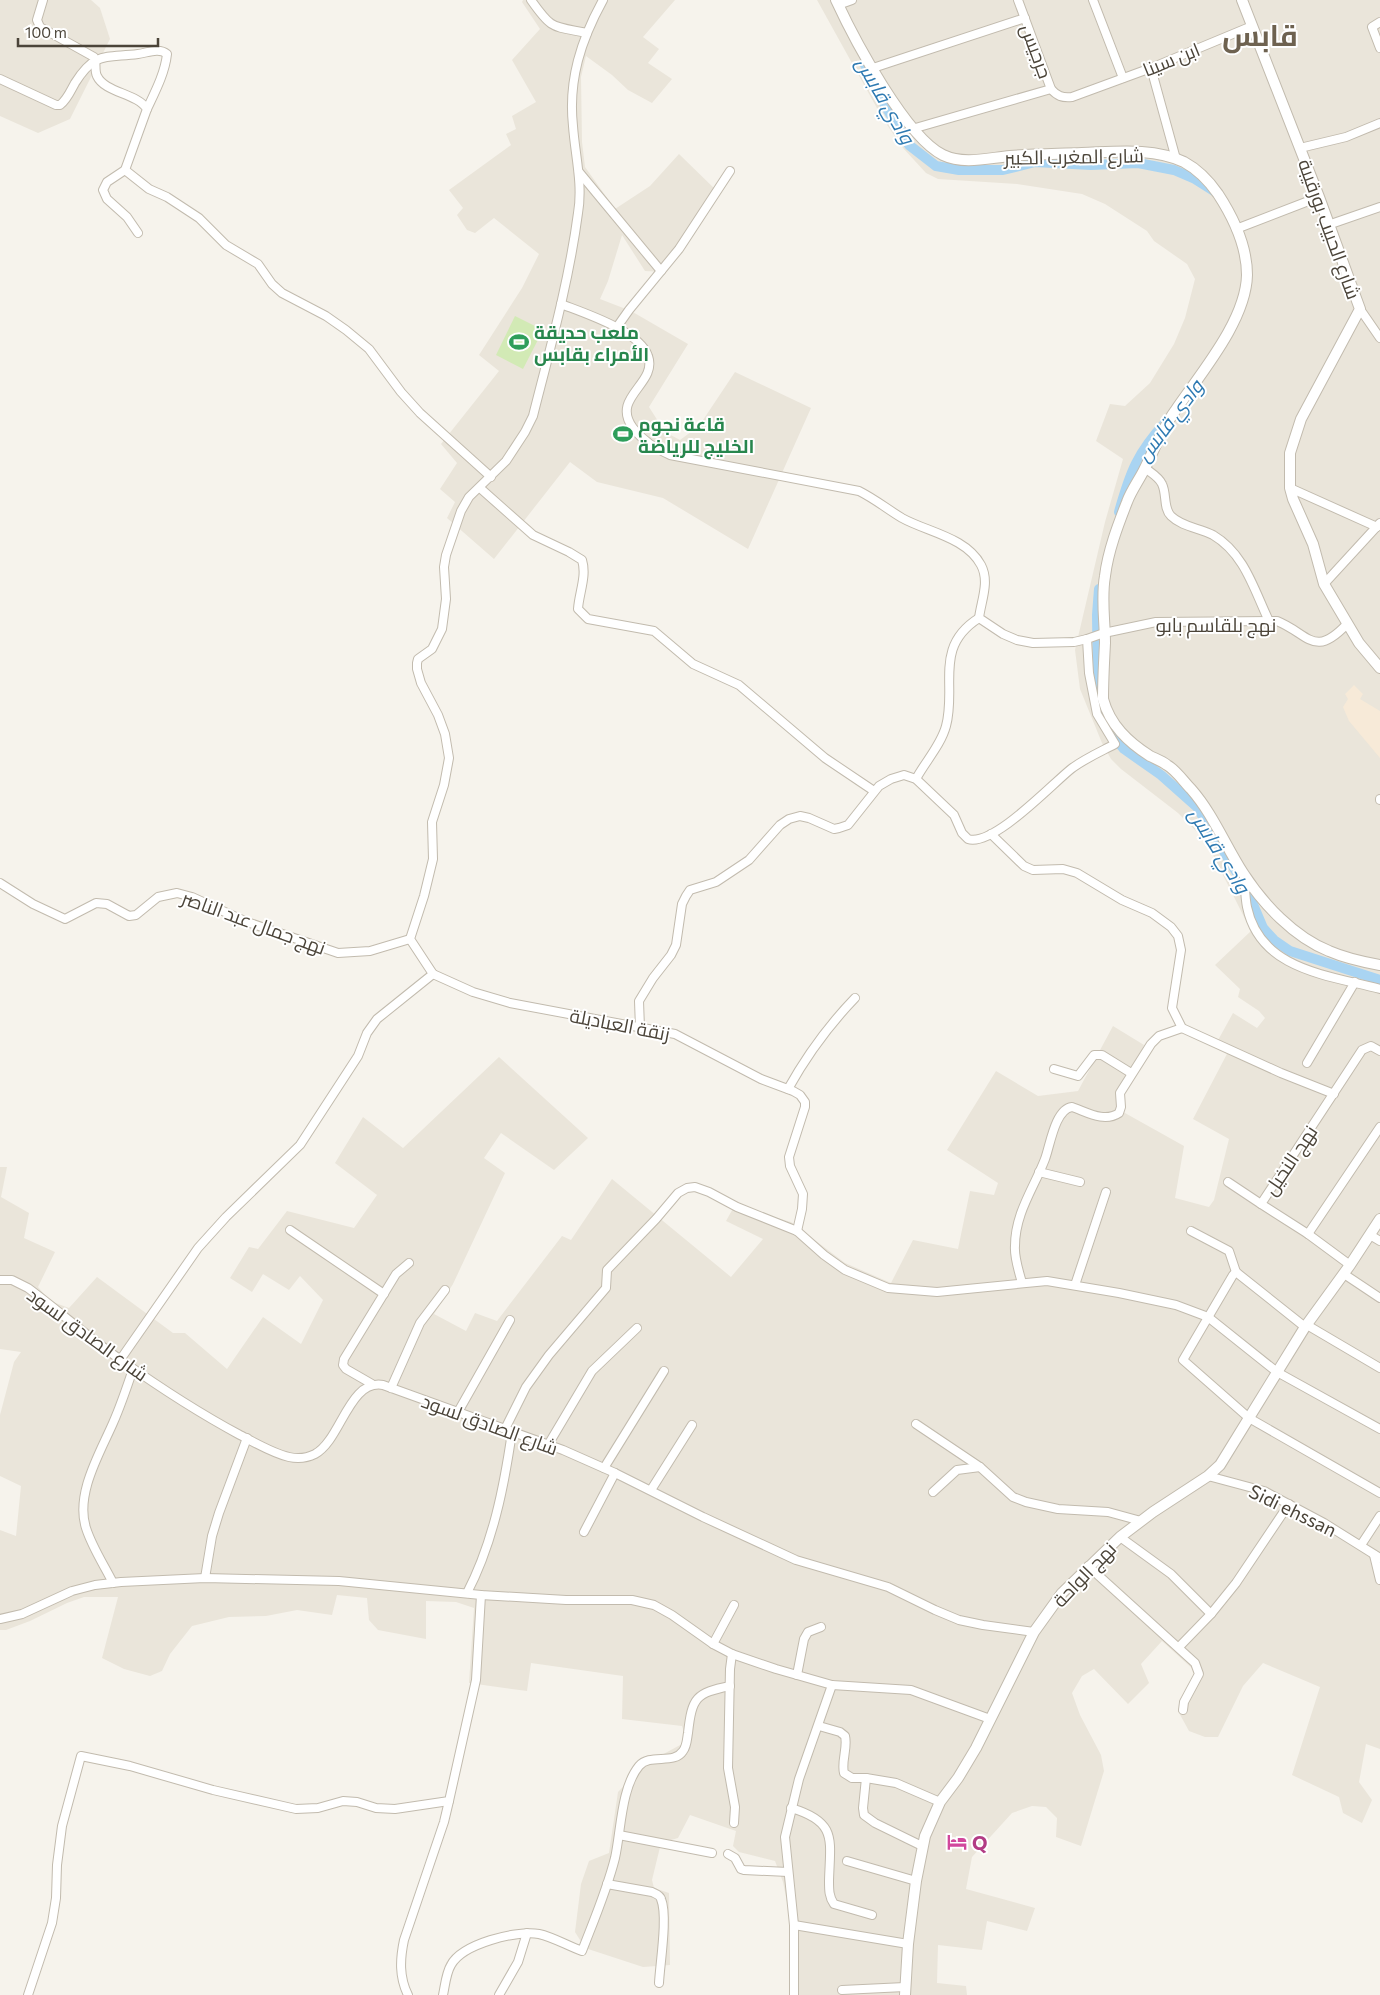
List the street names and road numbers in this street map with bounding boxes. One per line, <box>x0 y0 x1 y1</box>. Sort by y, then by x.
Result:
street label: جرجيس <box>1016 21 1057 82</box>
street label: ابن سينا <box>1139 37 1203 82</box>
street label: شارع المغرب الكبير <box>1003 143 1144 172</box>
street label: شارع الحبيب بورقيبة <box>1291 156 1366 303</box>
street label: نهج بلقاسم بابو <box>1156 613 1276 639</box>
street label: نهج جمال عبد الناصر <box>177 885 329 961</box>
street label: زنقة العباديلة <box>568 1003 672 1046</box>
street label: نهج النخيل <box>1258 1121 1324 1201</box>
street label: شارع الصادق لسود <box>21 1283 153 1388</box>
street label: شارع الصادق لسود <box>418 1389 561 1462</box>
street label: Sidi ehssan <box>1245 1479 1341 1541</box>
street label: نهج الواحة <box>1048 1537 1123 1613</box>

